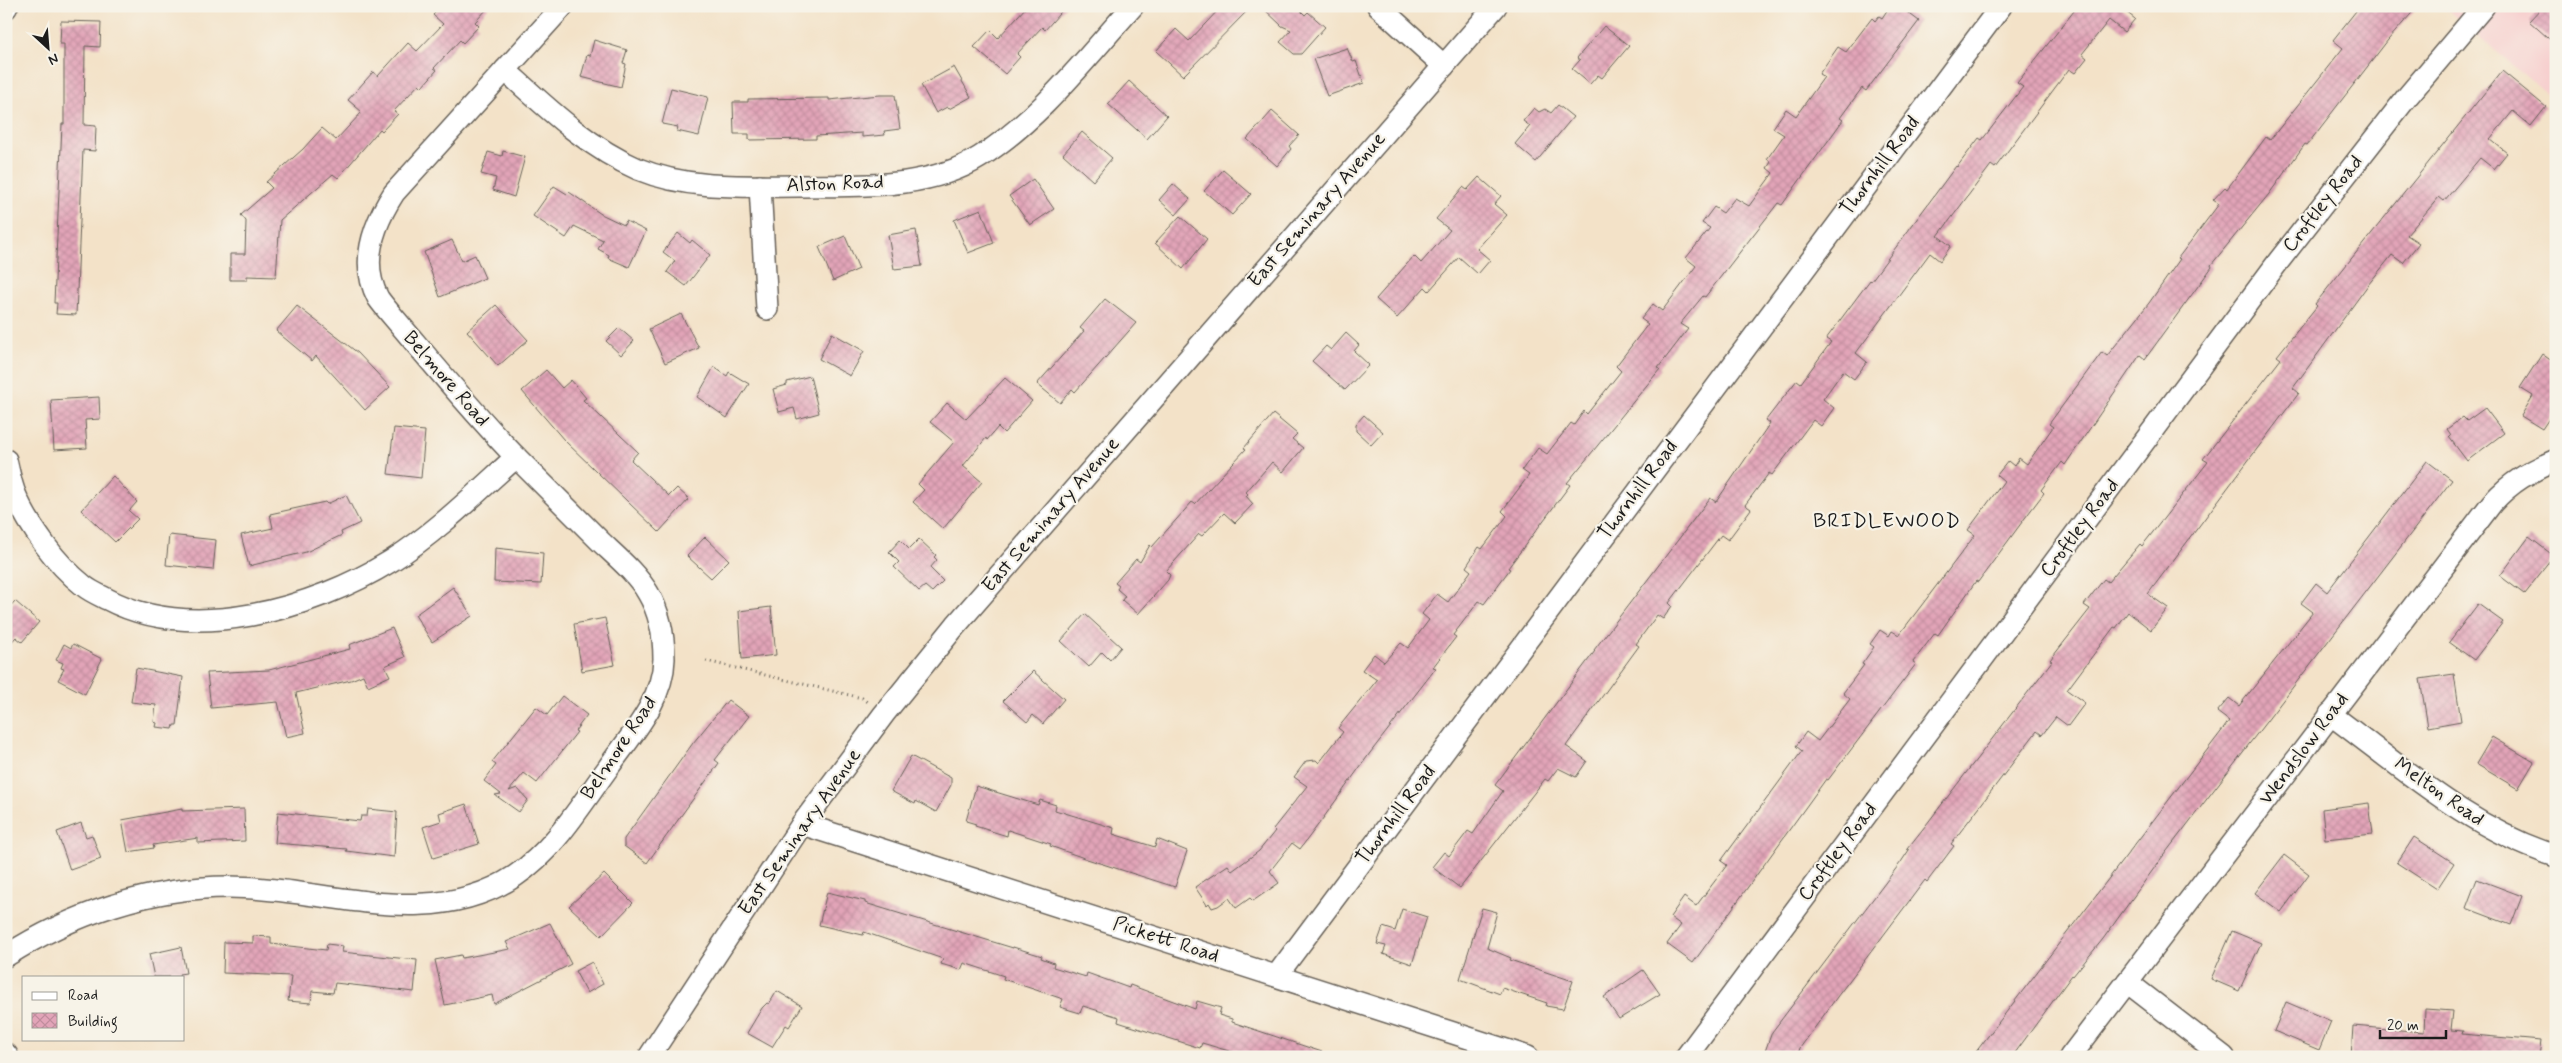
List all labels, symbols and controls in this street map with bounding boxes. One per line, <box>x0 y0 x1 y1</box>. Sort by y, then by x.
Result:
north arrow <box>22 22 72 72</box>
text: N <box>45 49 61 69</box>
street label: Thornhill Road <box>1834 111 1926 221</box>
street label: East Seminary Avenue <box>1242 126 1392 294</box>
street label: Croftley Road <box>2276 150 2370 258</box>
street label: Alston Road <box>786 169 884 199</box>
street label: Belmore Road <box>397 325 495 433</box>
street label: East Seminary Avenue <box>976 431 1126 599</box>
street label: Thornhill Road <box>1592 435 1684 545</box>
street label: Croftley Road <box>2034 473 2126 583</box>
district label: BRIDLEWOOD <box>1813 507 1961 535</box>
street label: Wendslow Road <box>2253 687 2355 811</box>
street label: Belmore Road <box>574 691 664 805</box>
street label: East Seminary Avenue <box>732 743 868 921</box>
street label: Melton Road <box>2389 751 2489 833</box>
street label: Thornhill Road <box>1350 760 1442 870</box>
street label: Croftley Road <box>1792 797 1884 907</box>
street label: Pickett Road <box>1110 910 1222 970</box>
legend <box>22 976 185 1040</box>
text: Road <box>68 986 98 1006</box>
scale bar <box>2380 1008 2446 1040</box>
text: Building <box>68 1012 118 1033</box>
text: 20 m <box>2387 1016 2419 1036</box>

